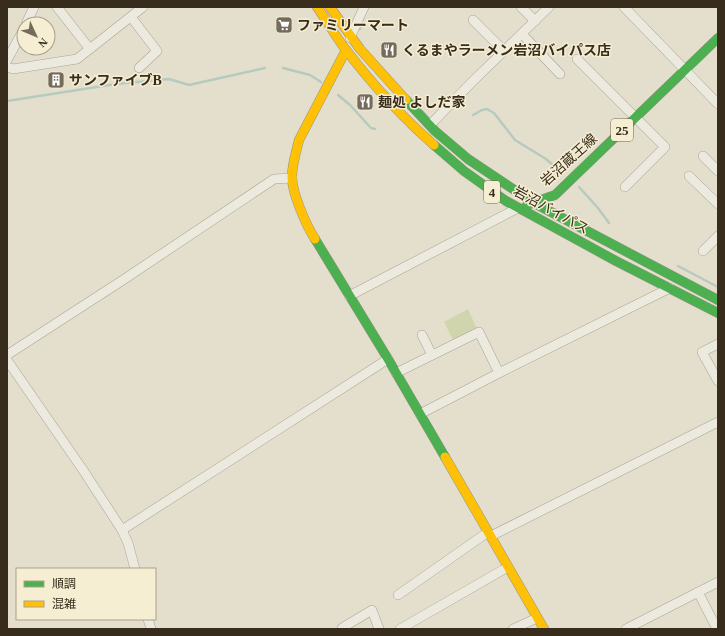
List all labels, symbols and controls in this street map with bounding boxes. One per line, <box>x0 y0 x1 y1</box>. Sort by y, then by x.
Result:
supermarket icon: ファミリーマート <box>274 15 294 35</box>
north arrow <box>16 16 56 56</box>
place label: ファミリーマート <box>297 18 409 33</box>
text: N <box>36 36 50 50</box>
restaurant icon: くるまやラーメン岩沼バイパス店 <box>379 40 399 60</box>
place label: くるまやラーメン岩沼バイパス店 <box>402 43 611 58</box>
building icon: サンファイブB <box>46 70 66 90</box>
place label: サンファイブB <box>69 72 162 88</box>
restaurant icon: 麺処 よしだ家 <box>355 92 375 112</box>
place label: 麺処 よしだ家 <box>378 95 466 110</box>
road number: 25 <box>611 119 633 141</box>
street label: 岩沼蔵王線 <box>538 131 600 189</box>
road number: 4 <box>484 181 500 203</box>
street label: 岩沼バイパス <box>511 183 591 237</box>
legend <box>16 568 156 620</box>
text: 順調 <box>52 577 76 591</box>
text: 混雑 <box>52 597 76 611</box>

